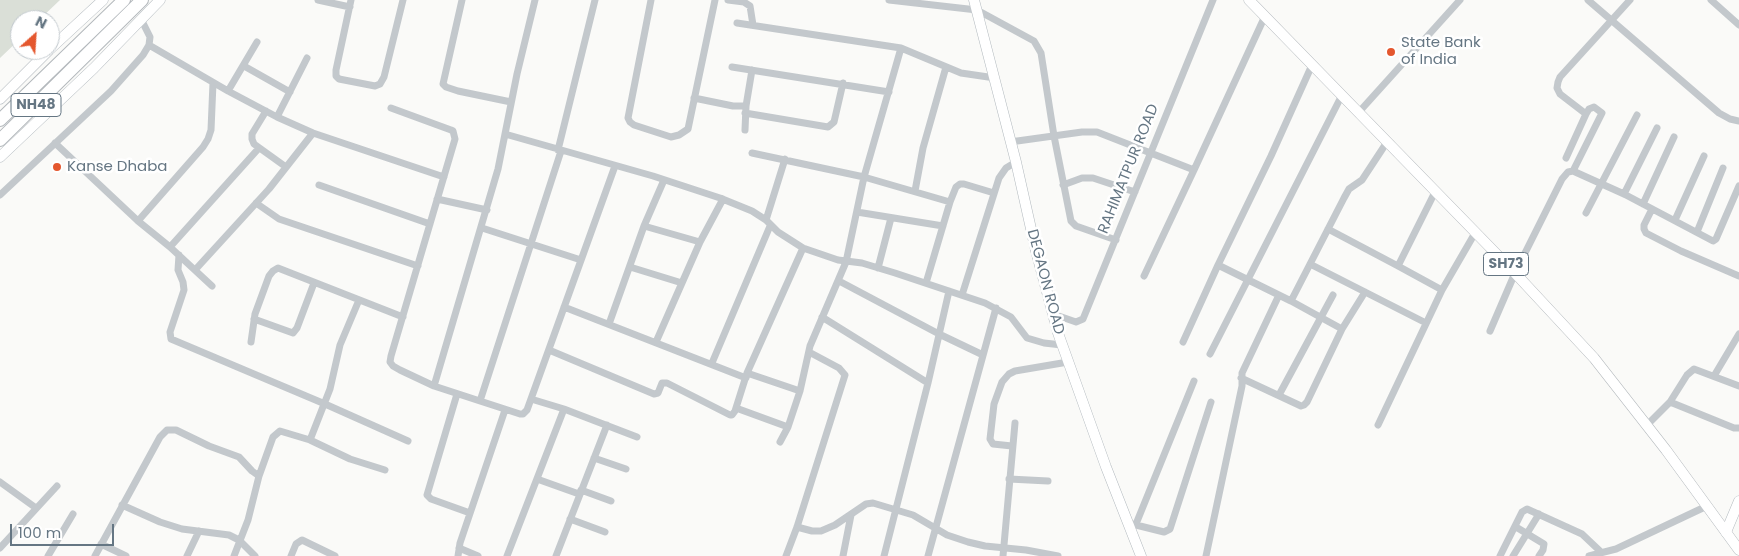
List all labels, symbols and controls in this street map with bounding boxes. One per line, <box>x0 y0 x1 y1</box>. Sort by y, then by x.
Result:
north arrow <box>10 10 60 60</box>
text: N <box>32 11 50 34</box>
place label: State Bank of India <box>1401 34 1481 69</box>
marker: State Bank of India <box>1385 46 1397 58</box>
road number: NH48 <box>11 94 61 116</box>
street label: RAHIMATPUR ROAD <box>1095 102 1163 236</box>
place label: Kanse Dhaba <box>67 158 167 176</box>
marker: Kanse Dhaba <box>51 161 63 173</box>
street label: DEGAON ROAD <box>1022 227 1068 337</box>
road number: SH73 <box>1484 252 1528 276</box>
scale bar <box>12 514 116 546</box>
text: 100 m <box>18 522 61 543</box>

